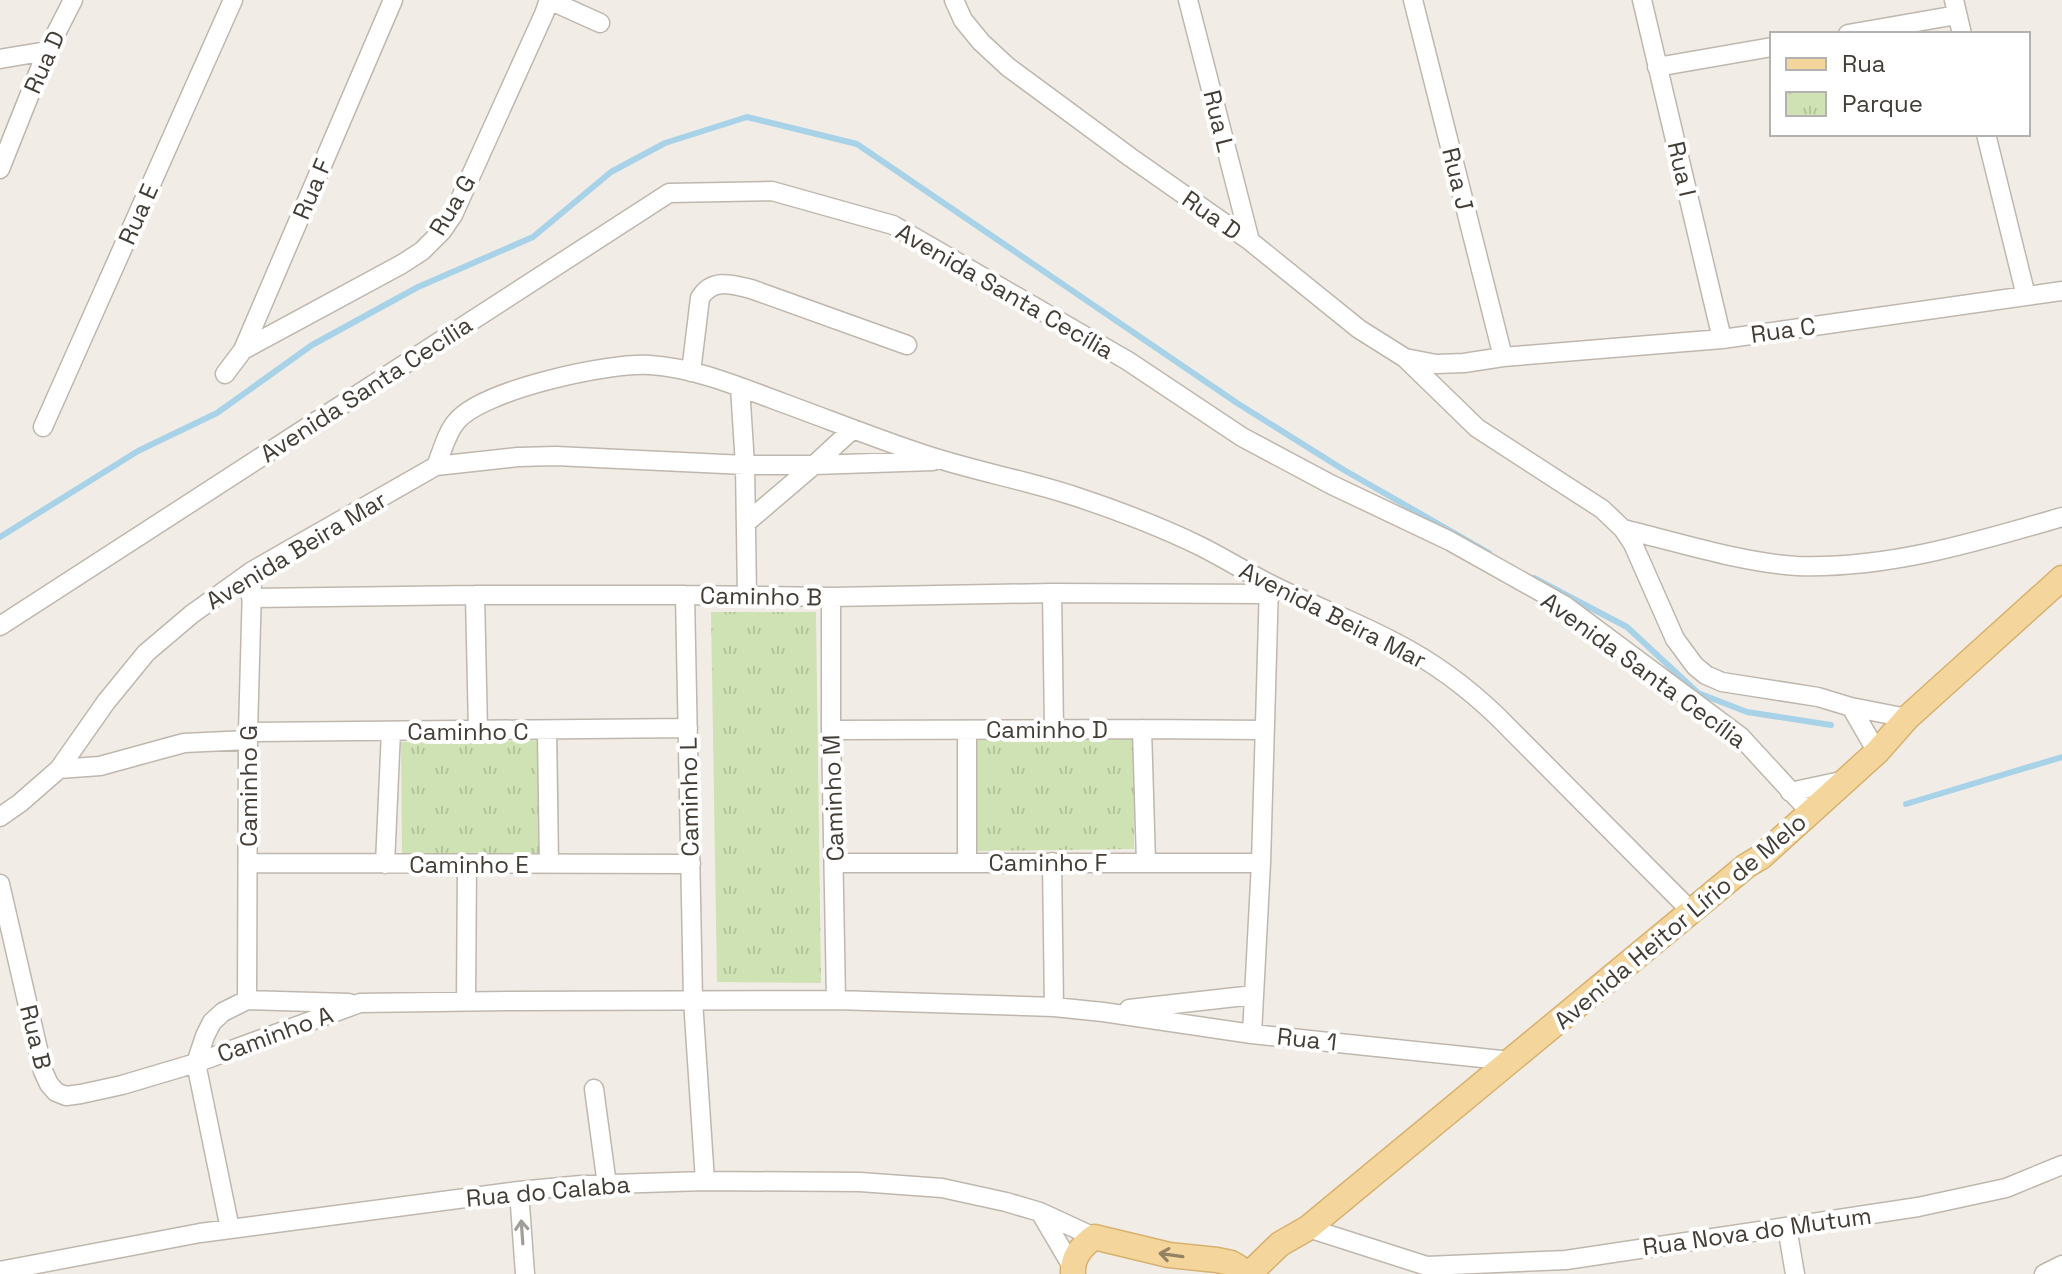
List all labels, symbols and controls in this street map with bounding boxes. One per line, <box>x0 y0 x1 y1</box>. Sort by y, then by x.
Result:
street label: Rua D <box>16 26 72 98</box>
legend <box>1770 32 2030 136</box>
text: Rua <box>1842 48 1886 79</box>
street label: Rua L <box>1196 87 1242 155</box>
text: Parque <box>1842 88 1923 119</box>
street label: Rua I <box>1661 138 1703 200</box>
street label: Rua J <box>1435 144 1481 214</box>
street label: Rua F <box>285 154 339 224</box>
street label: Rua G <box>422 169 482 241</box>
street label: Rua E <box>111 179 165 249</box>
street label: Rua D <box>1176 183 1248 247</box>
street label: Avenida Santa Cecília <box>890 216 1120 366</box>
street label: Avenida Santa Cecília <box>254 309 478 469</box>
street label: Rua C <box>1749 310 1817 350</box>
street label: Avenida Beira Mar <box>200 484 392 616</box>
street label: Avenida Beira Mar <box>1234 555 1432 675</box>
street label: Caminho B <box>700 579 822 613</box>
street label: Avenida Santa Cecília <box>1535 585 1753 755</box>
street label: Caminho D <box>986 714 1108 745</box>
street label: Caminho C <box>407 716 529 747</box>
street label: Caminho G <box>233 725 264 847</box>
street label: Caminho M <box>815 734 851 862</box>
street label: Caminho L <box>672 737 706 857</box>
street label: Avenida Heitor Lírio de Melo <box>1547 806 1813 1036</box>
street label: Caminho F <box>988 847 1108 878</box>
street label: Caminho E <box>409 849 529 880</box>
street label: Caminho A <box>213 999 337 1069</box>
street label: Rua B <box>13 1001 59 1073</box>
street label: Rua 1 <box>1276 1020 1338 1058</box>
street label: Rua do Calaba <box>465 1168 631 1214</box>
street label: Rua Nova do Mutum <box>1641 1200 1873 1262</box>
one-way arrow <box>514 1219 529 1246</box>
one-way arrow <box>1159 1247 1184 1262</box>

